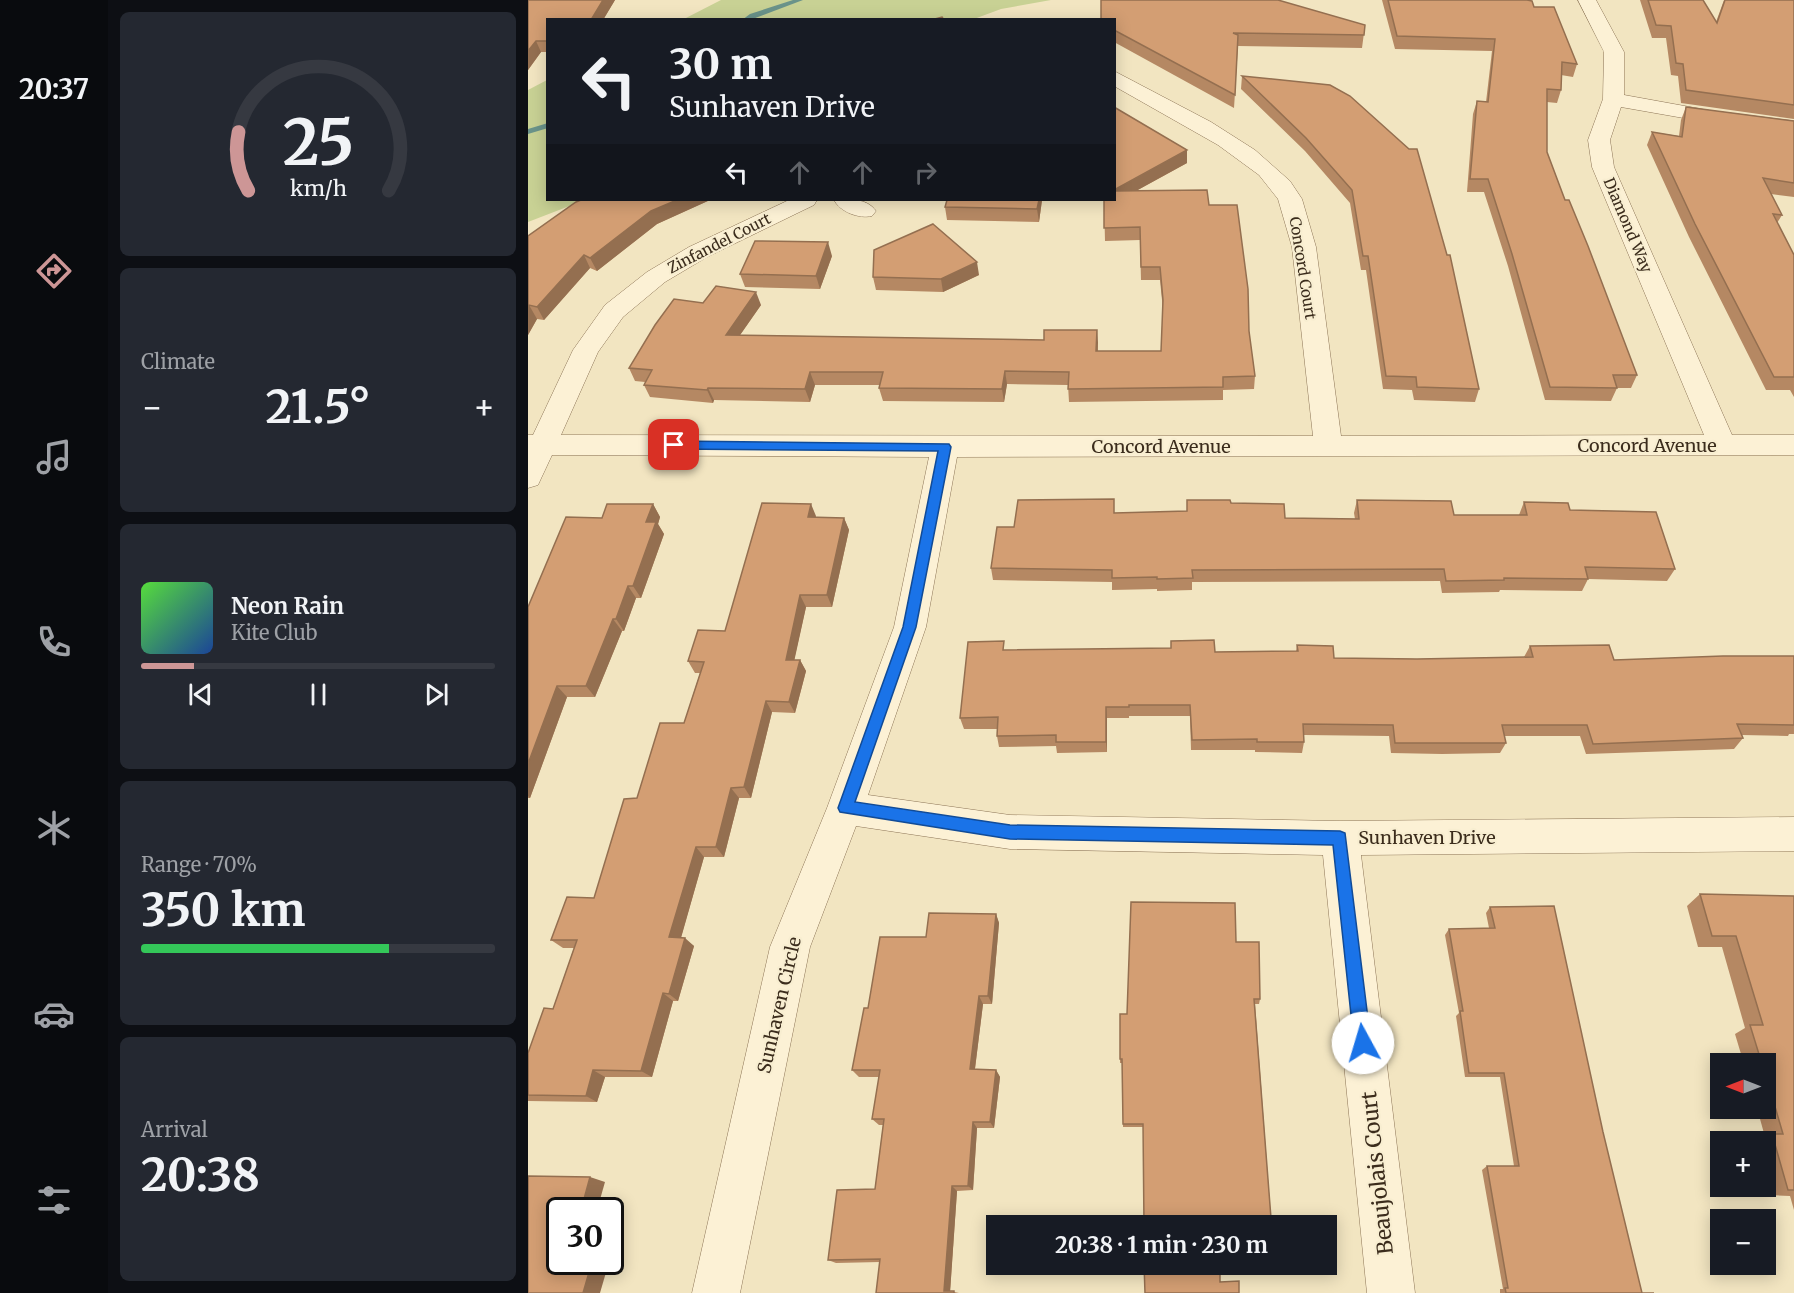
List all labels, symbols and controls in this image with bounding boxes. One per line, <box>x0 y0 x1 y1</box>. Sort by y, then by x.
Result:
text: 30 m <box>669 38 773 90</box>
icon: left <box>570 42 648 120</box>
text: 20:37 <box>19 72 89 106</box>
text: Sunhaven Drive <box>669 90 875 124</box>
text: 25 <box>282 104 354 182</box>
icon: left <box>720 156 753 189</box>
icon: ahead <box>783 156 816 189</box>
icon: ahead <box>846 156 879 189</box>
icon: right <box>909 156 942 189</box>
text: km/h <box>290 175 346 202</box>
street label: Diamond Way <box>1599 175 1657 276</box>
street label: Zinfandel Court <box>664 209 774 277</box>
street label: Concord Court <box>1286 215 1321 321</box>
icon: directions <box>33 250 75 292</box>
text: Climate <box>141 349 215 374</box>
text: 21.5° <box>266 379 370 435</box>
text: − <box>141 387 163 428</box>
text: + <box>473 387 495 428</box>
pin <box>648 419 699 470</box>
icon: arrive <box>657 428 690 461</box>
street label: Concord Avenue <box>1577 434 1717 457</box>
street label: Concord Avenue <box>1091 435 1231 458</box>
icon: music <box>33 436 75 478</box>
text: Neon Rain <box>231 592 344 620</box>
text: Kite Club <box>231 620 317 645</box>
icon: phone <box>33 621 75 663</box>
icon: previous <box>184 678 217 711</box>
icon: pause <box>302 678 335 711</box>
icon: next <box>420 678 453 711</box>
icon: climate <box>33 807 75 849</box>
street label: Sunhaven Drive <box>1358 826 1496 849</box>
text: Range · 70% <box>141 852 257 877</box>
text: 350 km <box>141 882 305 938</box>
street label: Sunhaven Circle <box>752 934 806 1076</box>
icon: car <box>33 993 75 1035</box>
position arrow <box>1331 1011 1395 1075</box>
north arrow <box>1710 1053 1776 1119</box>
map controls <box>1710 1053 1776 1275</box>
street label: Beaujolais Court <box>1355 1090 1399 1256</box>
text: Arrival <box>141 1117 208 1142</box>
button: + <box>1710 1131 1776 1197</box>
text: 20:38 <box>141 1147 260 1203</box>
icon: filters <box>33 1179 75 1221</box>
speed limit sign: 30 <box>546 1197 624 1275</box>
button: − <box>1710 1209 1776 1275</box>
text: 20:38 · 1 min · 230 m <box>1055 1231 1268 1259</box>

